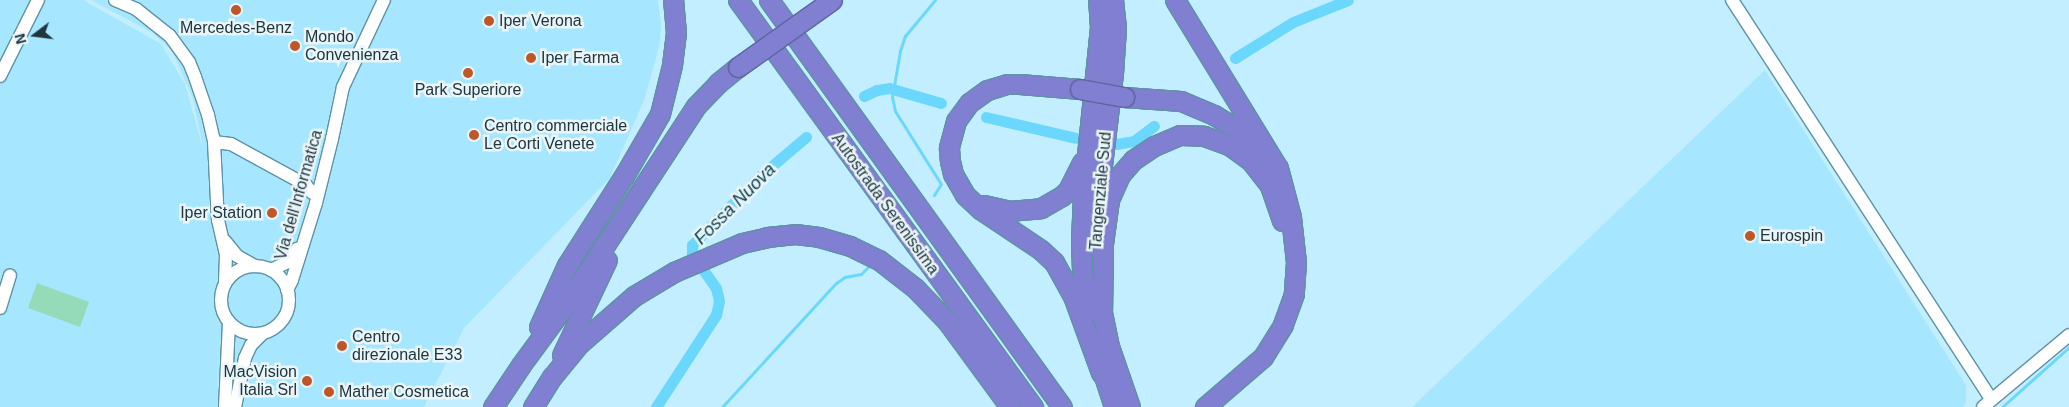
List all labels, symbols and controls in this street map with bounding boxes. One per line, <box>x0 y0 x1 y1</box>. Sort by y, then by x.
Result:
marker: Mercedes-Benz <box>230 4 242 16</box>
north arrow <box>10 10 60 60</box>
place label: Iper Verona <box>499 11 582 31</box>
marker: Iper Verona <box>483 15 495 27</box>
place label: Mercedes-Benz <box>180 18 292 38</box>
place label: Mondo Convenienza <box>305 27 398 65</box>
text: N <box>11 32 30 46</box>
marker: Mondo Convenienza <box>289 40 301 52</box>
place label: Iper Farma <box>541 48 619 68</box>
marker: Iper Farma <box>525 52 537 64</box>
marker: Park Superiore <box>462 67 474 79</box>
place label: Park Superiore <box>415 80 521 100</box>
place label: Centro commerciale Le Corti Venete <box>484 116 627 154</box>
street label: Via dell'Informatica <box>271 128 327 262</box>
marker: Centro commerciale Le Corti Venete <box>468 129 480 141</box>
street label: Autostrada Serenissima <box>827 130 943 278</box>
street label: Tangenziale Sud <box>1086 131 1116 251</box>
water label: Fossa Nuova <box>690 159 780 249</box>
place label: Iper Station <box>180 203 262 223</box>
marker: Iper Station <box>266 207 278 219</box>
place label: Eurospin <box>1760 226 1823 246</box>
marker: Eurospin <box>1744 230 1756 242</box>
place label: Centro direzionale E33 <box>352 327 462 365</box>
marker: Centro direzionale E33 <box>336 340 348 352</box>
place label: MacVision Italia Srl <box>223 362 297 400</box>
marker: MacVision Italia Srl <box>301 375 313 387</box>
place label: Mather Cosmetica <box>339 382 469 402</box>
marker: Mather Cosmetica <box>323 386 335 398</box>

